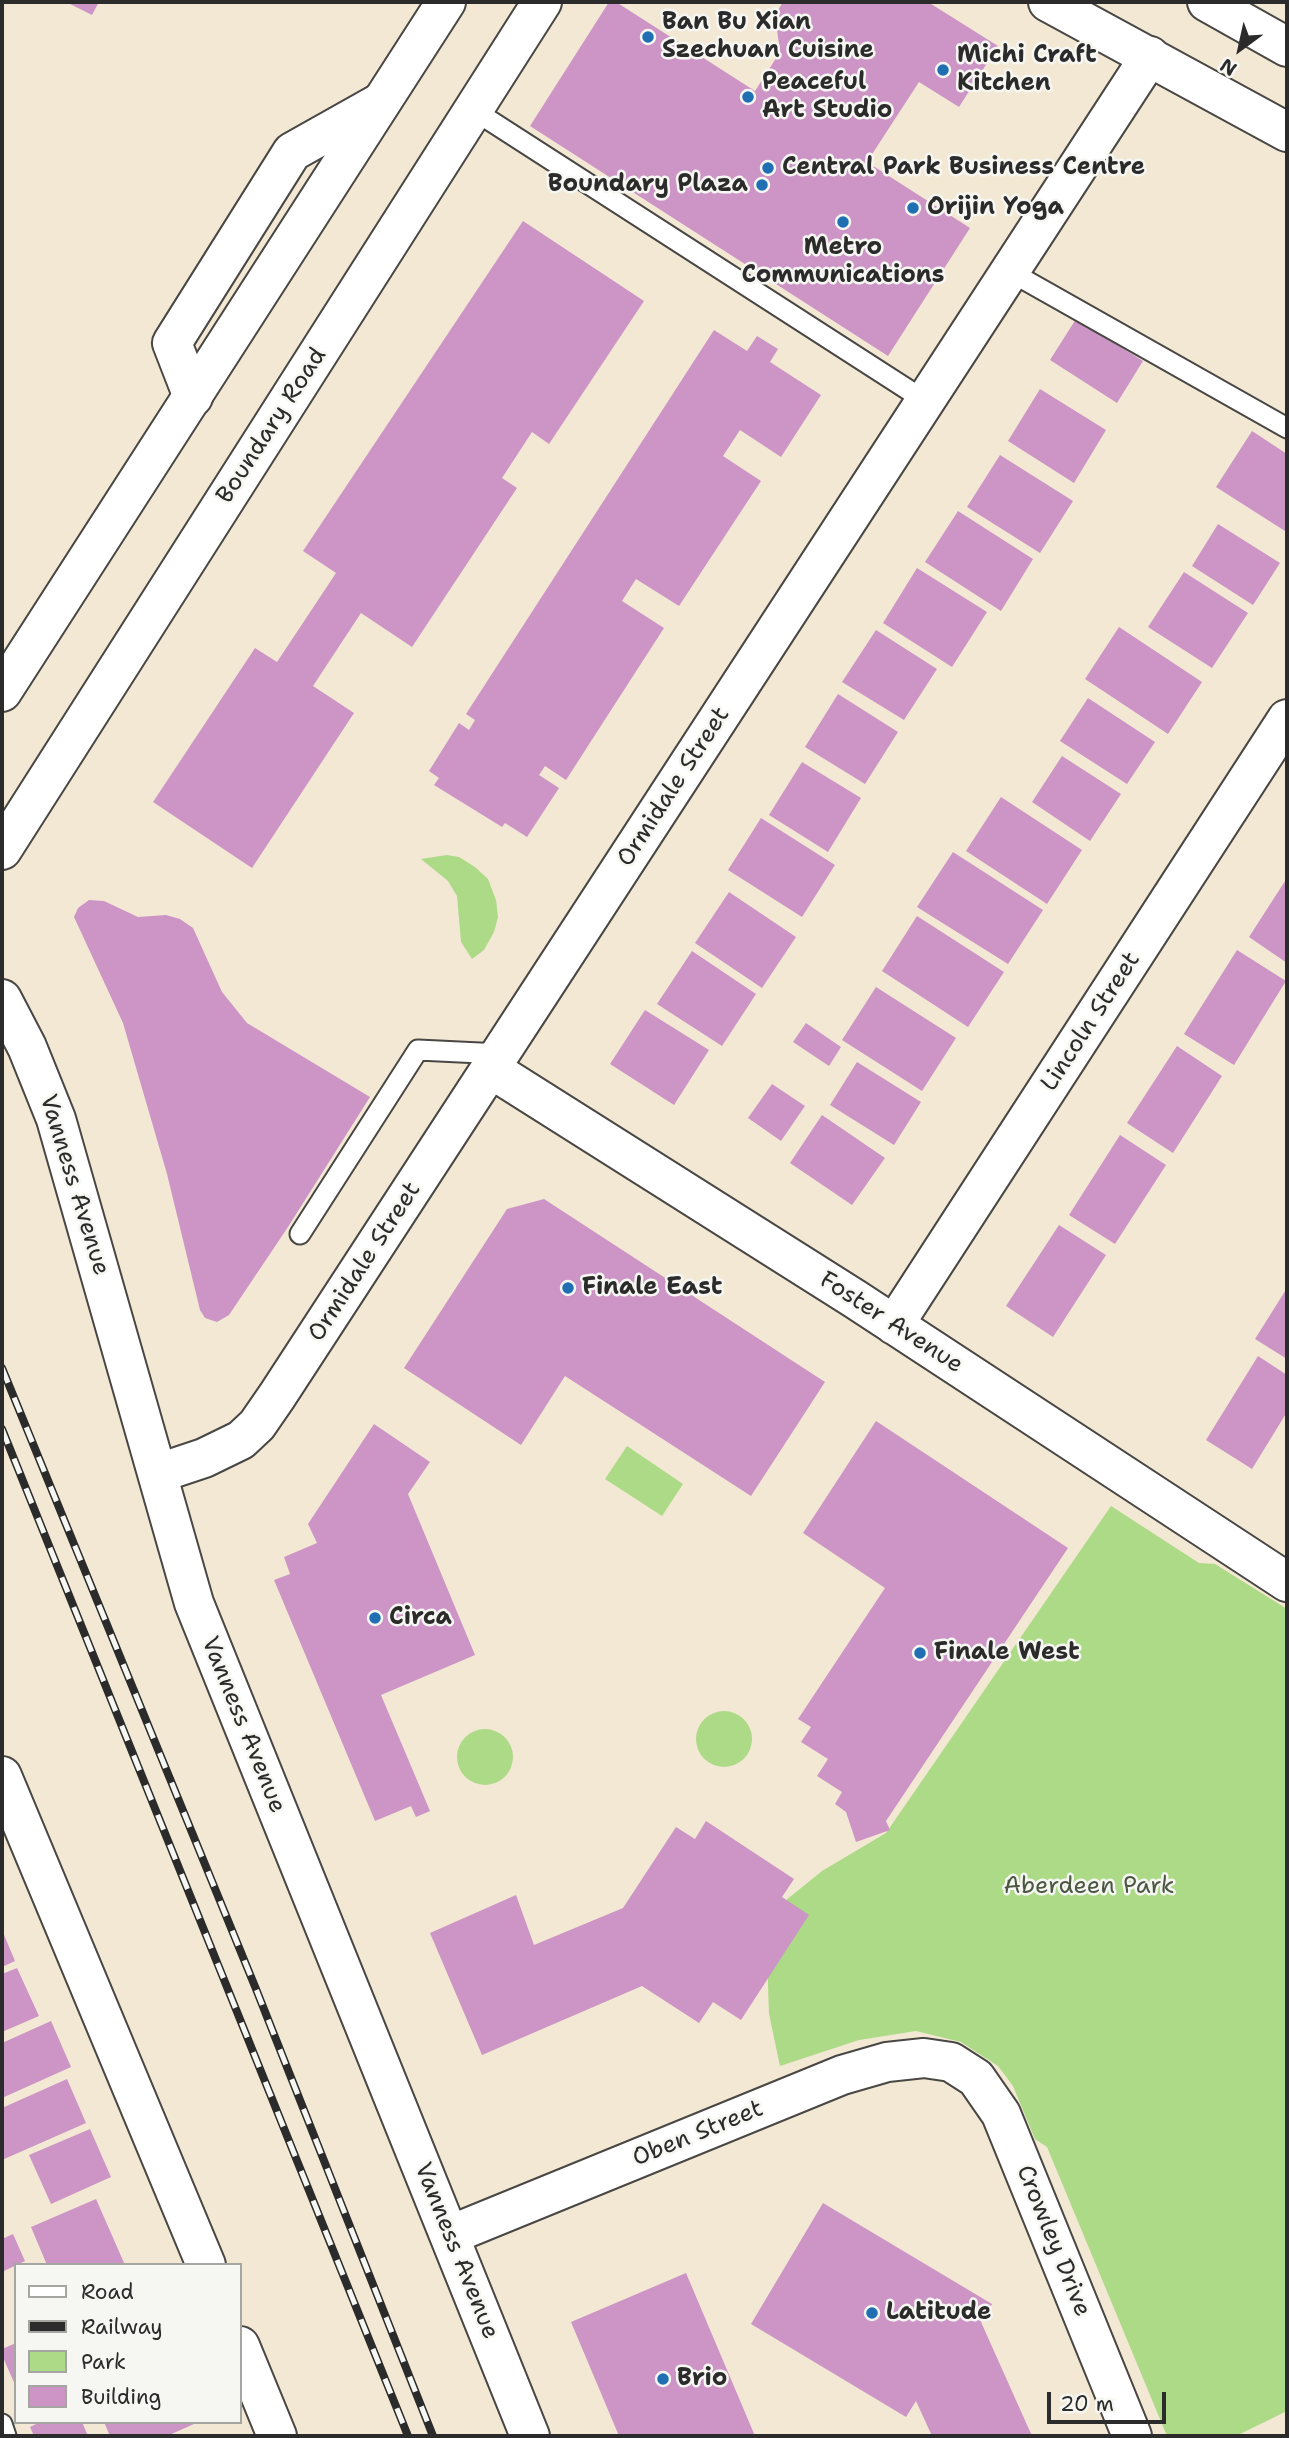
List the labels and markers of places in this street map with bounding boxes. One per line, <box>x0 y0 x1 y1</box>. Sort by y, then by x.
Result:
place label: Ban Bu Xian Szechuan Cuisine <box>662 9 874 65</box>
marker: Ban Bu Xian Szechuan Cuisine <box>640 29 656 45</box>
place label: Michi Craft Kitchen <box>957 42 1097 98</box>
marker: Michi Craft Kitchen <box>935 62 951 78</box>
place label: Peaceful Art Studio <box>762 69 892 125</box>
marker: Peaceful Art Studio <box>740 89 756 105</box>
place label: Central Park Business Centre <box>782 154 1145 182</box>
marker: Central Park Business Centre <box>760 160 776 176</box>
place label: Boundary Plaza <box>548 171 748 199</box>
marker: Boundary Plaza <box>754 177 770 193</box>
place label: Orijin Yoga <box>927 194 1064 222</box>
marker: Orijin Yoga <box>905 200 921 216</box>
marker: Metro Communications <box>835 214 851 230</box>
place label: Metro Communications <box>742 234 944 290</box>
place label: Finale East <box>582 1274 722 1302</box>
marker: Finale East <box>560 1280 576 1296</box>
place label: Circa <box>389 1604 452 1632</box>
marker: Circa <box>367 1610 383 1626</box>
place label: Finale West <box>934 1639 1080 1667</box>
marker: Finale West <box>912 1645 928 1661</box>
place label: Latitude <box>886 2299 991 2327</box>
marker: Latitude <box>864 2305 880 2321</box>
place label: Brio <box>677 2365 727 2393</box>
marker: Brio <box>655 2371 671 2387</box>

